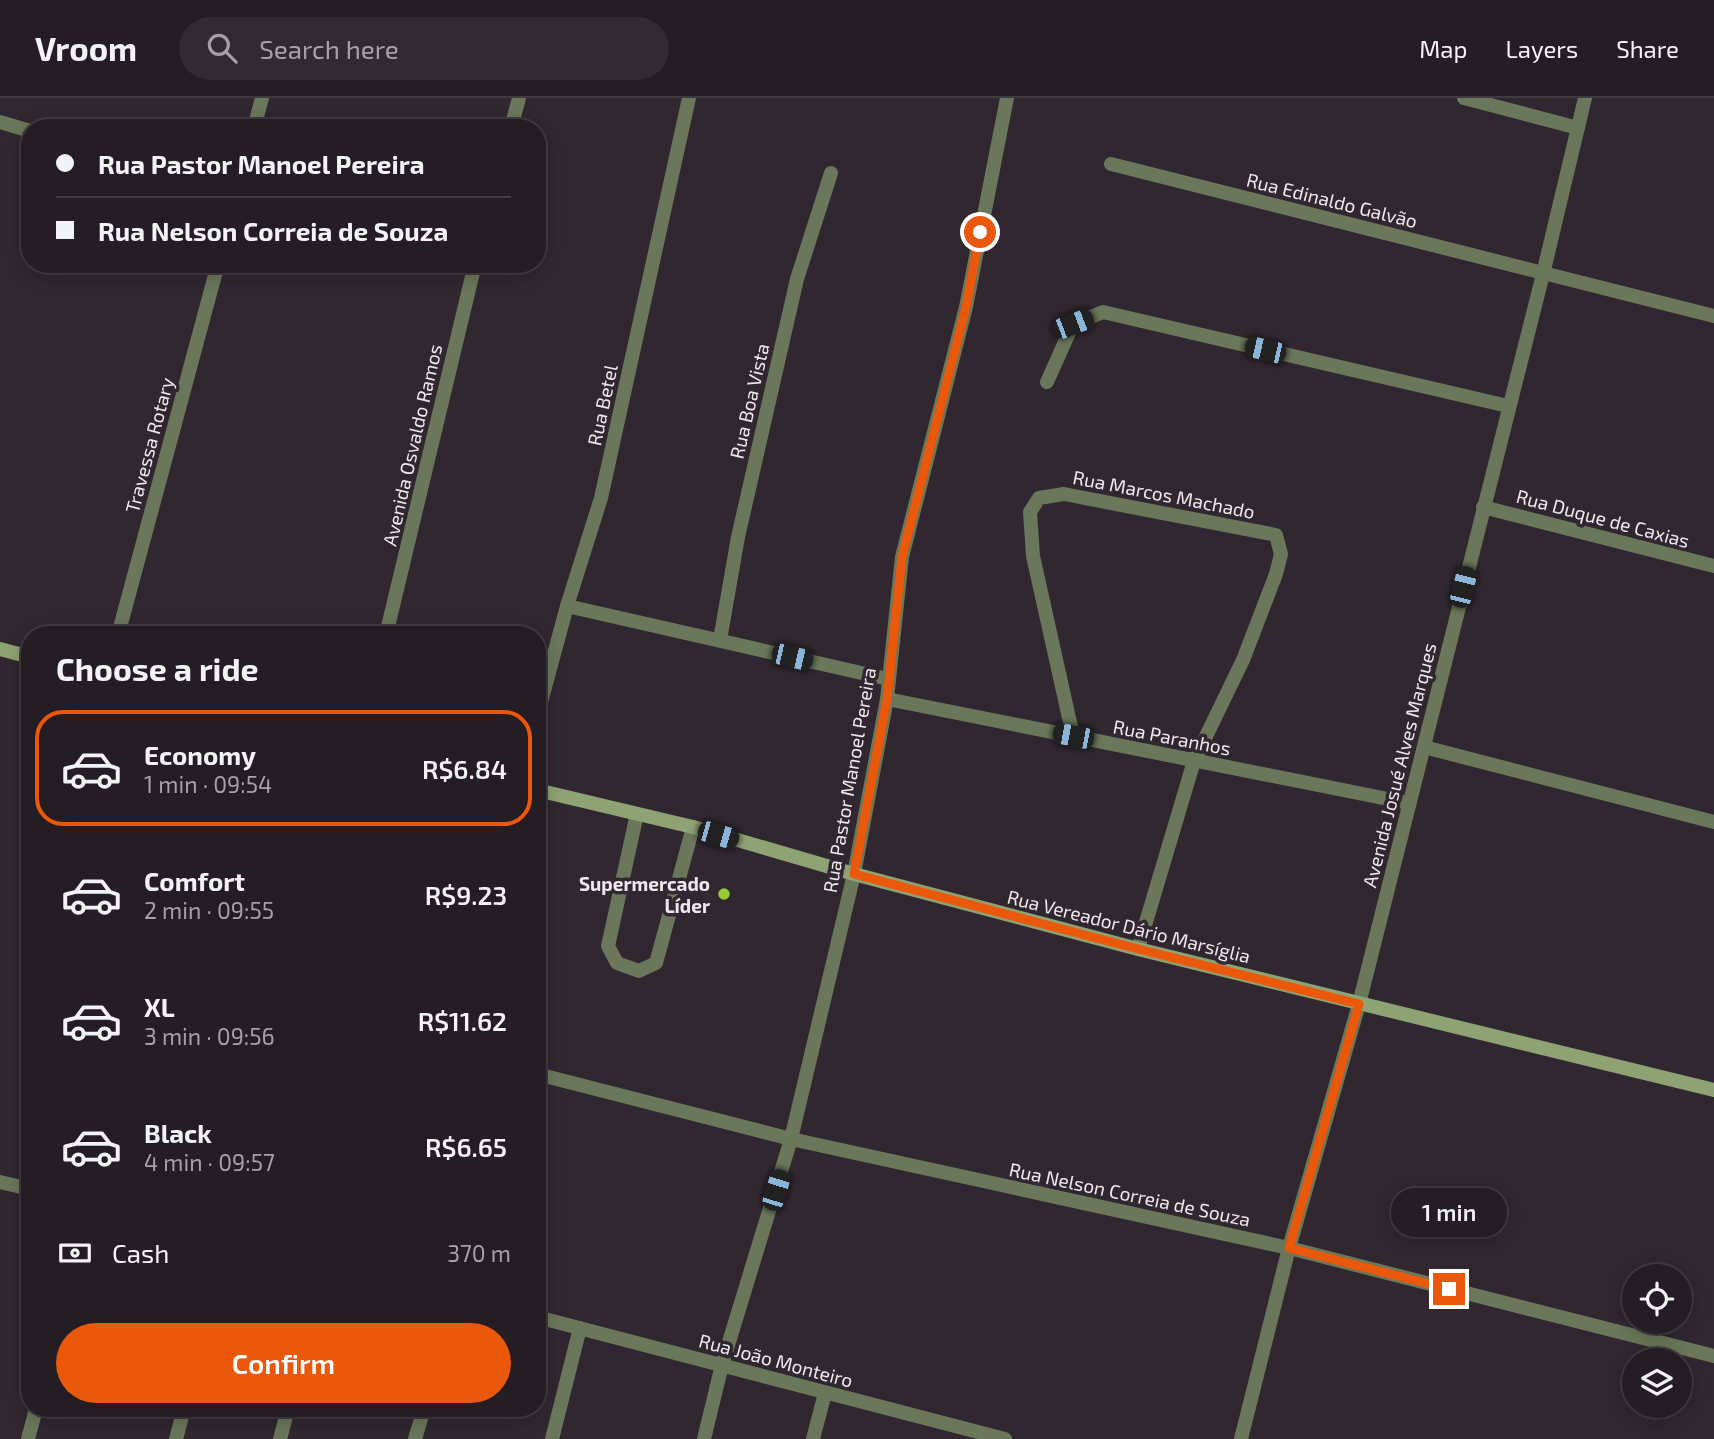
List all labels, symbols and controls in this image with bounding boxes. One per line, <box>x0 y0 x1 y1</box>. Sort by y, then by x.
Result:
search box <box>179 17 669 80</box>
text: Vroom <box>35 28 137 68</box>
icon: search <box>203 29 241 67</box>
text: Search here <box>259 33 399 64</box>
text: Map <box>1419 34 1467 63</box>
text: Layers <box>1505 34 1578 63</box>
text: Share <box>1616 34 1679 63</box>
text: Rua Pastor Manoel Pereira <box>98 148 425 179</box>
street label: Rua Edinaldo Galvão <box>1244 168 1420 232</box>
text: Rua Nelson Correia de Souza <box>98 215 448 246</box>
route start <box>964 216 996 248</box>
car <box>1050 307 1097 341</box>
car <box>1243 335 1288 365</box>
street label: Rua Boa Vista <box>725 341 773 461</box>
street label: Avenida Osvaldo Ramos <box>378 342 446 548</box>
street label: Rua Betel <box>582 362 622 448</box>
street label: Travessa Rotary <box>120 375 178 515</box>
street label: Rua Marcos Machado <box>1071 465 1257 523</box>
street label: Rua Duque de Caxias <box>1514 484 1692 552</box>
car <box>1448 564 1479 610</box>
street label: Avenida Josué Alves Marques <box>1357 640 1441 890</box>
car <box>770 642 815 672</box>
text: Choose a ride <box>56 649 259 687</box>
street label: Rua Pastor Manoel Pereira <box>818 666 880 894</box>
street label: Rua Paranhos <box>1111 714 1233 760</box>
car <box>1051 722 1096 750</box>
icon: car <box>60 737 123 800</box>
text: Economy <box>144 739 256 770</box>
text: R$6.84 <box>422 753 507 784</box>
text: 1 min · 09:54 <box>144 770 272 798</box>
car <box>695 819 742 851</box>
icon: car <box>60 863 123 926</box>
text: Comfort <box>144 865 245 896</box>
place label: Supermercado Líder <box>579 872 710 917</box>
text: R$9.23 <box>425 879 507 910</box>
street label: Rua Vereador Dário Marsíglia <box>1005 885 1253 967</box>
marker: Supermercado Líder <box>716 886 732 902</box>
text: 2 min · 09:55 <box>144 896 274 924</box>
icon: car <box>60 989 123 1052</box>
text: XL <box>144 991 175 1022</box>
text: R$11.62 <box>418 1005 507 1036</box>
text: 3 min · 09:56 <box>144 1022 275 1050</box>
icon: car <box>60 1115 123 1178</box>
text: Black <box>144 1117 212 1148</box>
text: R$6.65 <box>425 1131 507 1162</box>
text: 4 min · 09:57 <box>144 1148 275 1176</box>
street label: Rua Nelson Correia de Souza <box>1007 1157 1253 1231</box>
car <box>760 1167 793 1213</box>
callout: 1 min <box>1391 1188 1507 1236</box>
text: 1 min <box>1422 1198 1476 1226</box>
icon: cash <box>56 1234 94 1272</box>
text: Cash <box>112 1237 169 1268</box>
text: 370 m <box>447 1239 511 1267</box>
map controls <box>1622 1264 1692 1418</box>
button: locate <box>1622 1264 1692 1334</box>
route end <box>1433 1273 1465 1305</box>
button: Confirm <box>56 1323 511 1403</box>
street label: Rua João Monteiro <box>697 1328 855 1392</box>
button: layers <box>1622 1348 1692 1418</box>

